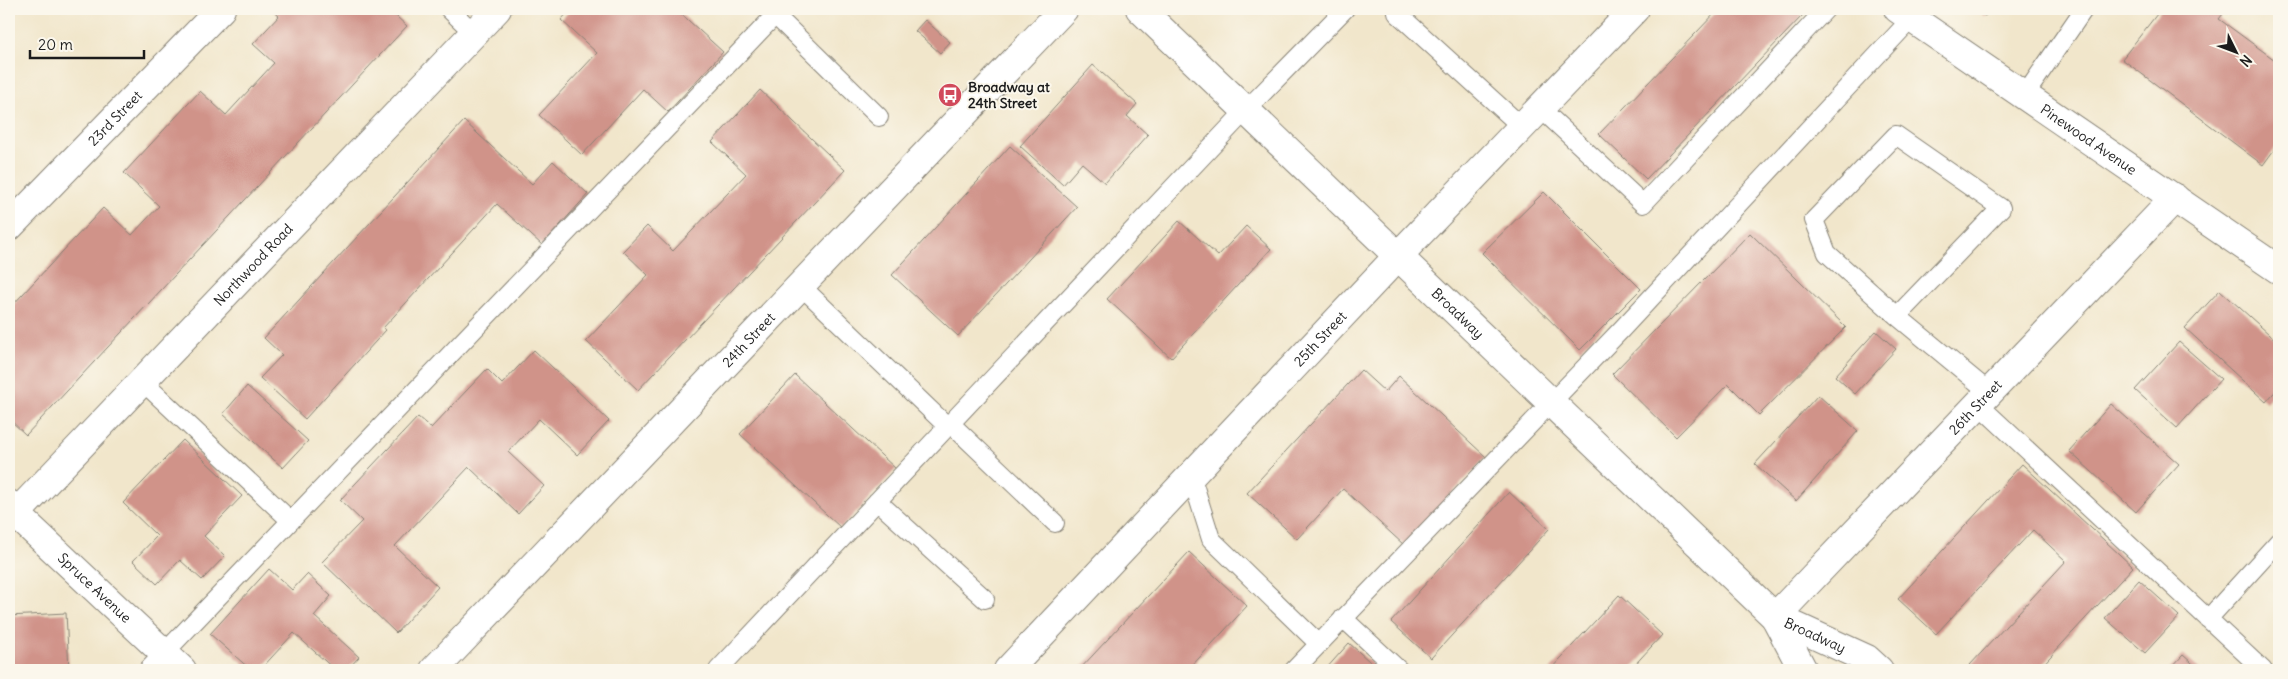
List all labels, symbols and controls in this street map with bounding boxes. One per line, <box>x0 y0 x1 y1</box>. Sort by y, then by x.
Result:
scale bar <box>30 28 144 60</box>
north arrow <box>2210 28 2260 78</box>
text: 20 m <box>38 35 73 54</box>
text: N <box>2236 51 2256 70</box>
place label: Broadway at 24th Street <box>968 78 1050 112</box>
bus stop icon: Broadway at 24th Street <box>937 82 963 108</box>
street label: 23rd Street <box>84 86 146 149</box>
street label: Pinewood Avenue <box>2037 100 2140 179</box>
street label: Northwood Road <box>210 220 297 310</box>
street label: Broadway <box>1428 284 1488 343</box>
street label: 25th Street <box>1290 307 1350 370</box>
street label: 24th Street <box>718 309 779 371</box>
street label: 26th Street <box>1945 376 2006 439</box>
street label: Spruce Avenue <box>54 549 135 627</box>
street label: Broadway <box>1781 613 1849 657</box>

